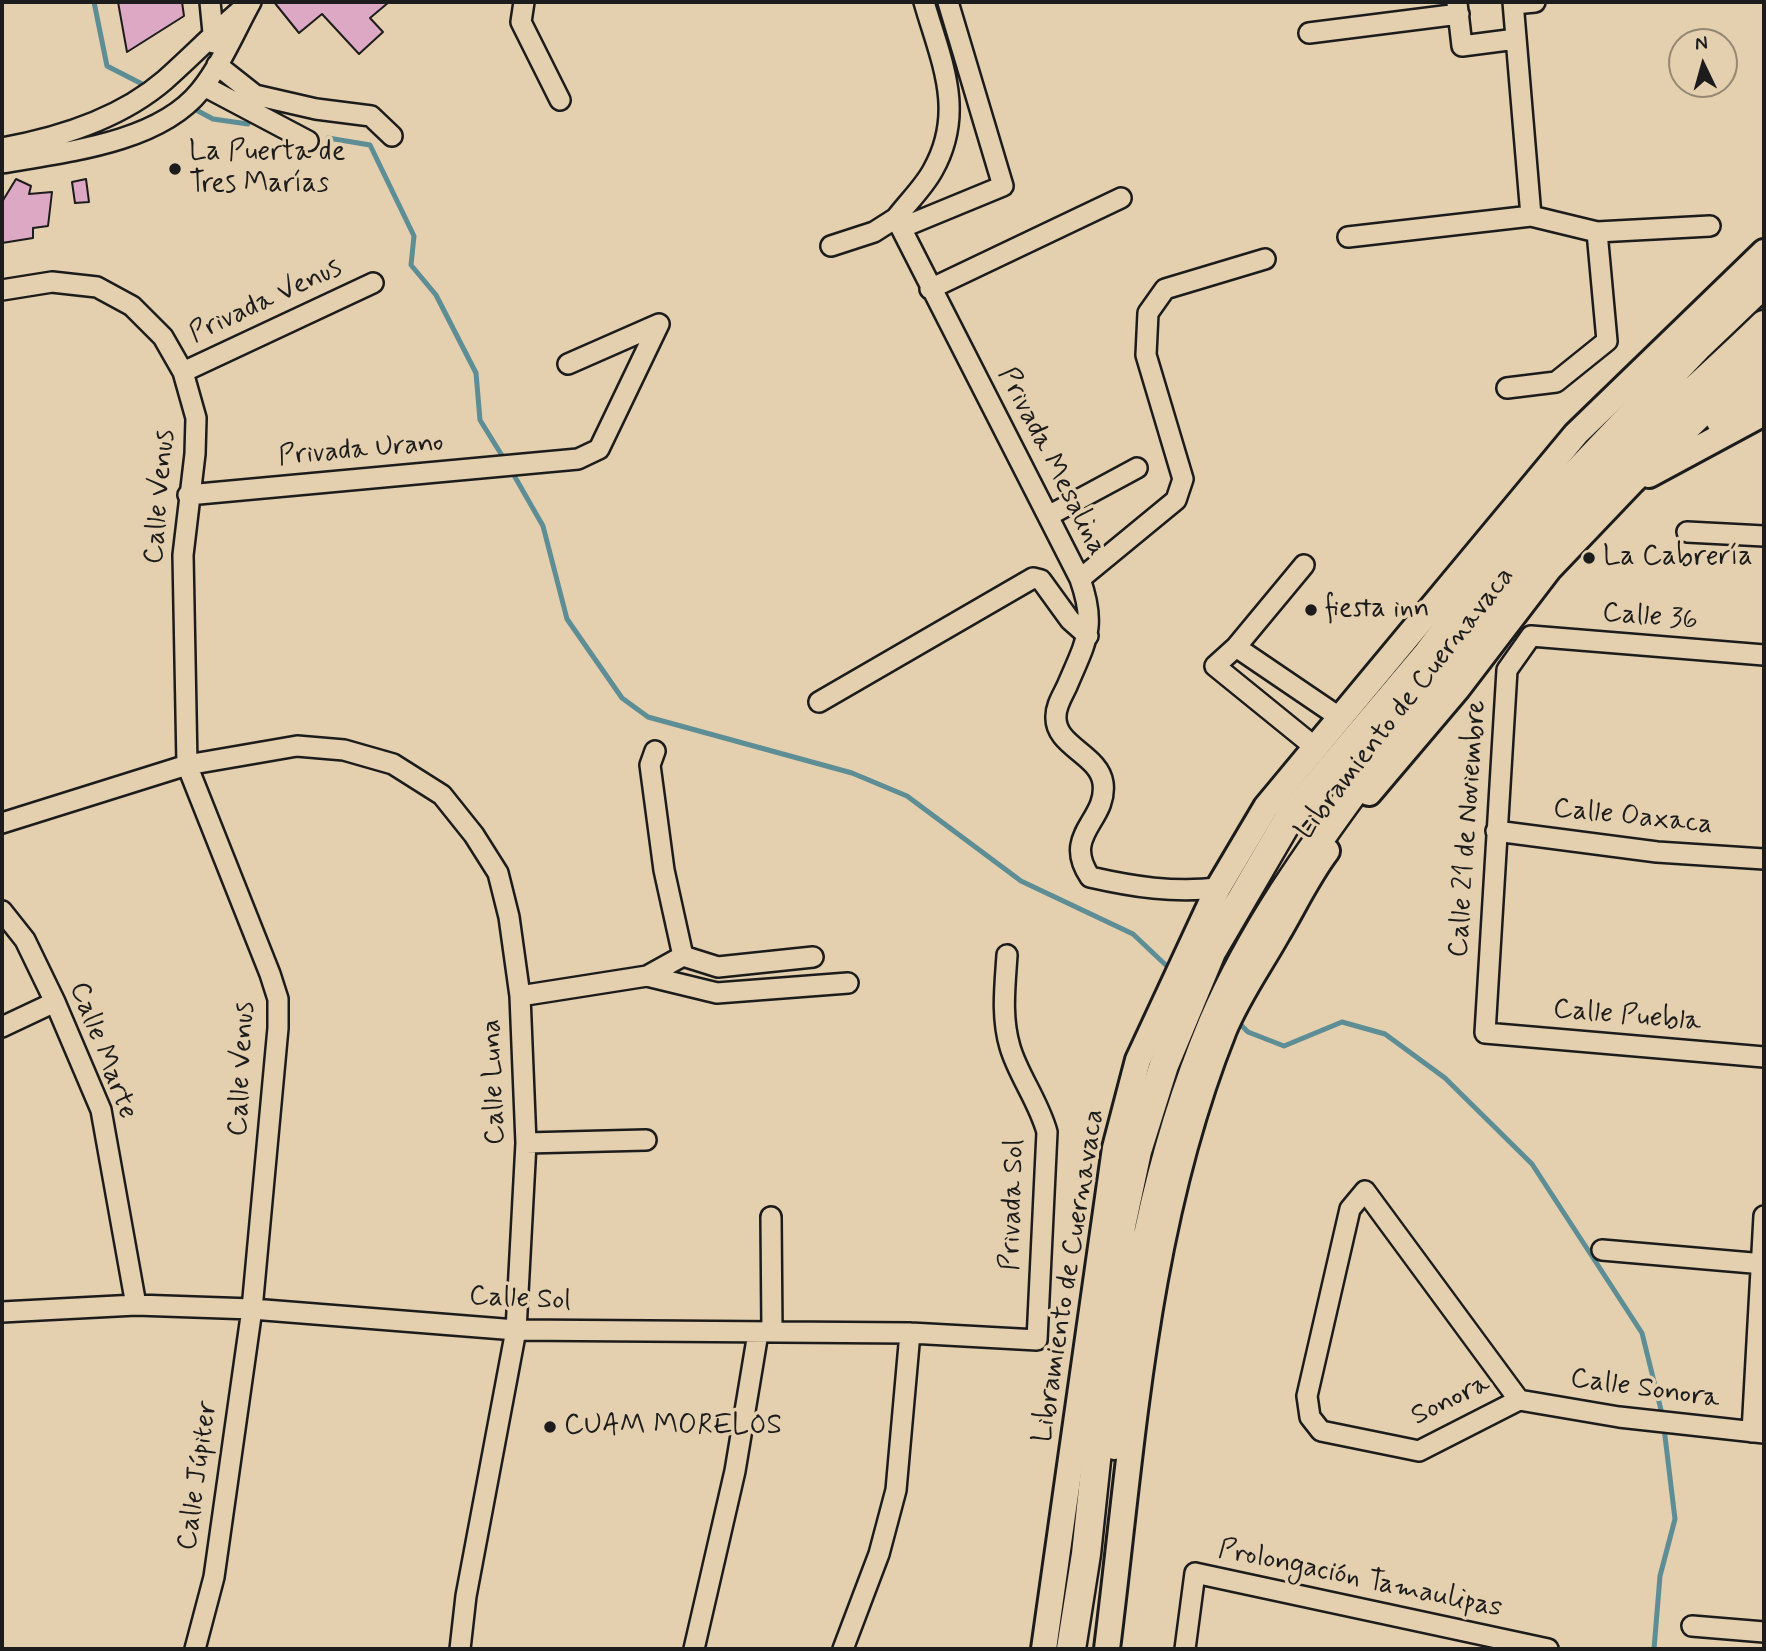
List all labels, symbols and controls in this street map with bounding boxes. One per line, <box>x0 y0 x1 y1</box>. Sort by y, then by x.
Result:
north arrow <box>1668 28 1738 98</box>
text: N <box>1694 31 1709 57</box>
place label: La Puerta de Tres Marías <box>189 136 345 202</box>
marker: La Puerta de Tres Marías <box>167 161 183 177</box>
street label: Privada Venus <box>184 252 348 352</box>
street label: Privada Mesalina <box>989 362 1113 562</box>
street label: Privada Urano <box>277 427 445 475</box>
street label: Calle Venus <box>138 428 184 566</box>
place label: La Cabrería <box>1603 541 1753 575</box>
marker: La Cabrería <box>1581 550 1597 566</box>
street label: Libramiento de Cuernavaca <box>1289 561 1523 847</box>
place label: fiesta inn <box>1325 593 1430 627</box>
street label: Calle 36 <box>1601 597 1699 639</box>
marker: fiesta inn <box>1303 602 1319 618</box>
street label: Calle 21 de Noviembre <box>1443 699 1495 959</box>
street label: Calle Oaxaca <box>1551 793 1715 843</box>
street label: Calle Marte <box>60 978 144 1124</box>
street label: Calle Puebla <box>1551 994 1703 1040</box>
street label: Calle Venus <box>223 1001 263 1137</box>
street label: Calle Luna <box>476 1018 514 1146</box>
street label: Libramiento de Cuernavaca <box>1027 1107 1113 1445</box>
street label: Privada Sol <box>995 1139 1033 1271</box>
street label: Calle Sol <box>468 1281 572 1319</box>
street label: Calle Sonora <box>1568 1363 1722 1417</box>
street label: Sonora <box>1406 1368 1496 1434</box>
street label: Calle Júpiter <box>172 1399 226 1553</box>
place label: CUAM MORELOS <box>564 1410 782 1444</box>
marker: CUAM MORELOS <box>542 1419 558 1435</box>
street label: Prolongación Tamaulipas <box>1215 1533 1505 1627</box>

